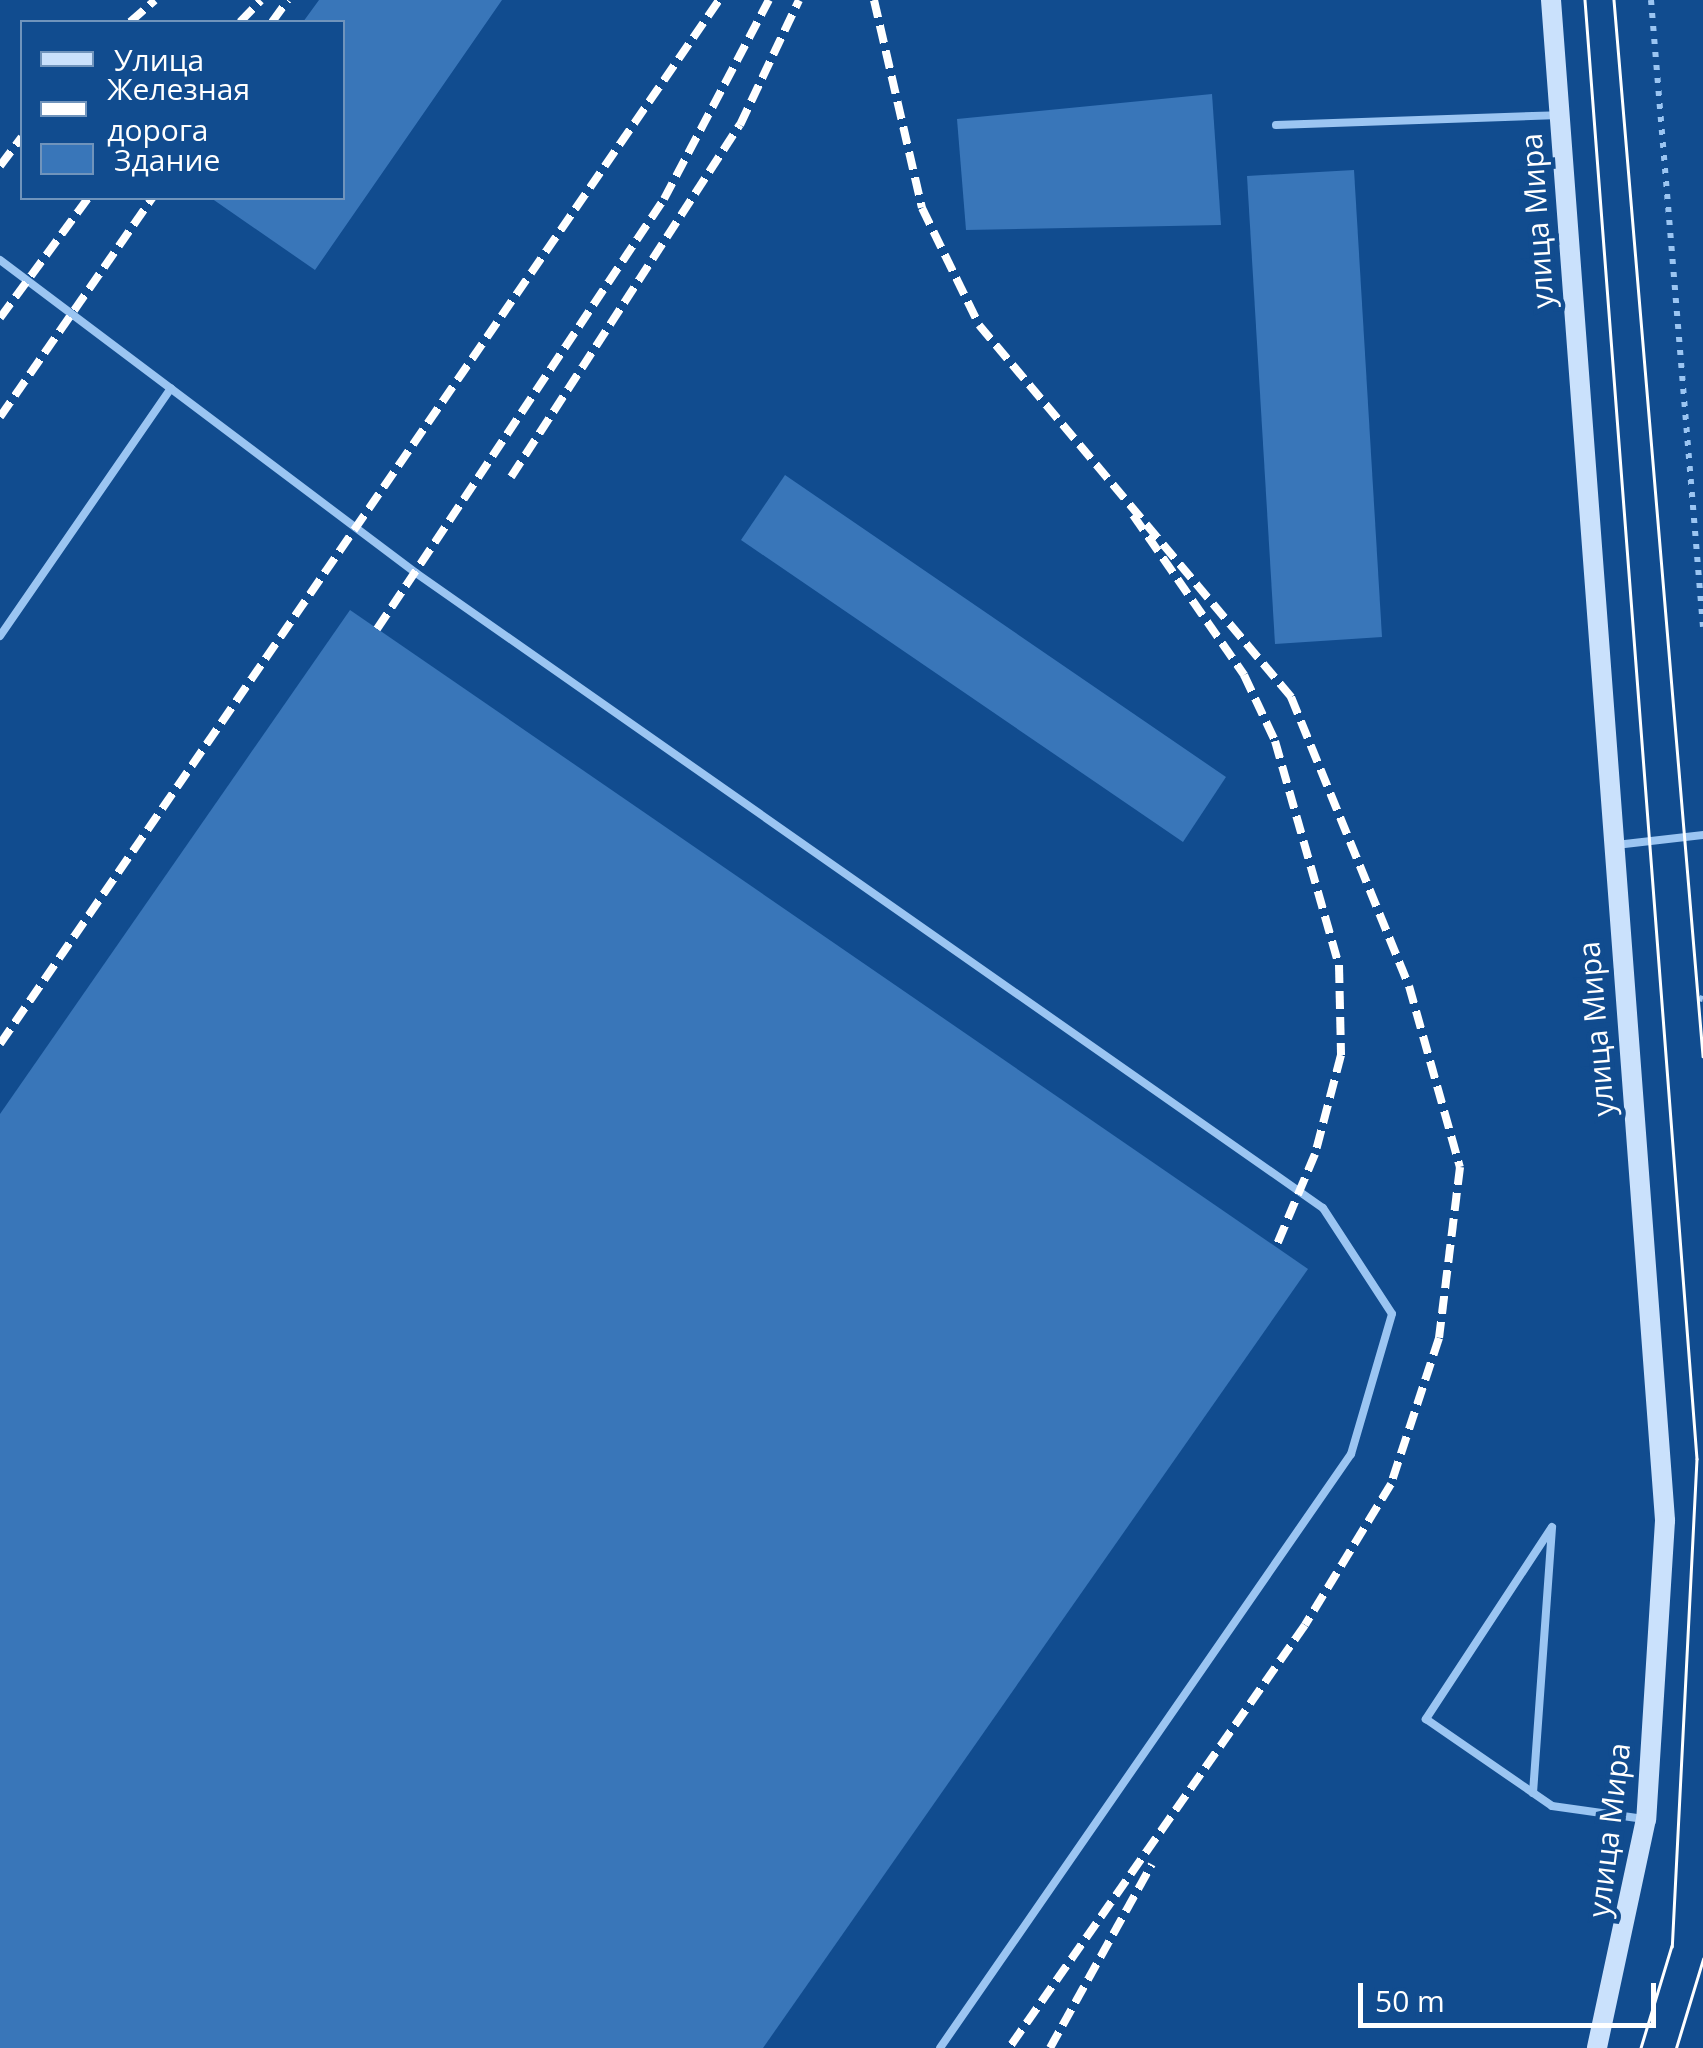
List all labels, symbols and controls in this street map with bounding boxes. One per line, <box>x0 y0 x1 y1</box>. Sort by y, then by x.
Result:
legend <box>20 20 345 200</box>
text: Улица <box>114 39 204 80</box>
text: Железная дорога <box>107 68 250 150</box>
street label: улица Мира <box>1513 132 1561 310</box>
text: Здание <box>114 139 220 180</box>
street label: улица Мира <box>1570 940 1622 1118</box>
street label: улица Мира <box>1580 1741 1638 1919</box>
scale bar <box>1363 1963 1660 2025</box>
text: 50 m <box>1375 1980 1445 2021</box>

